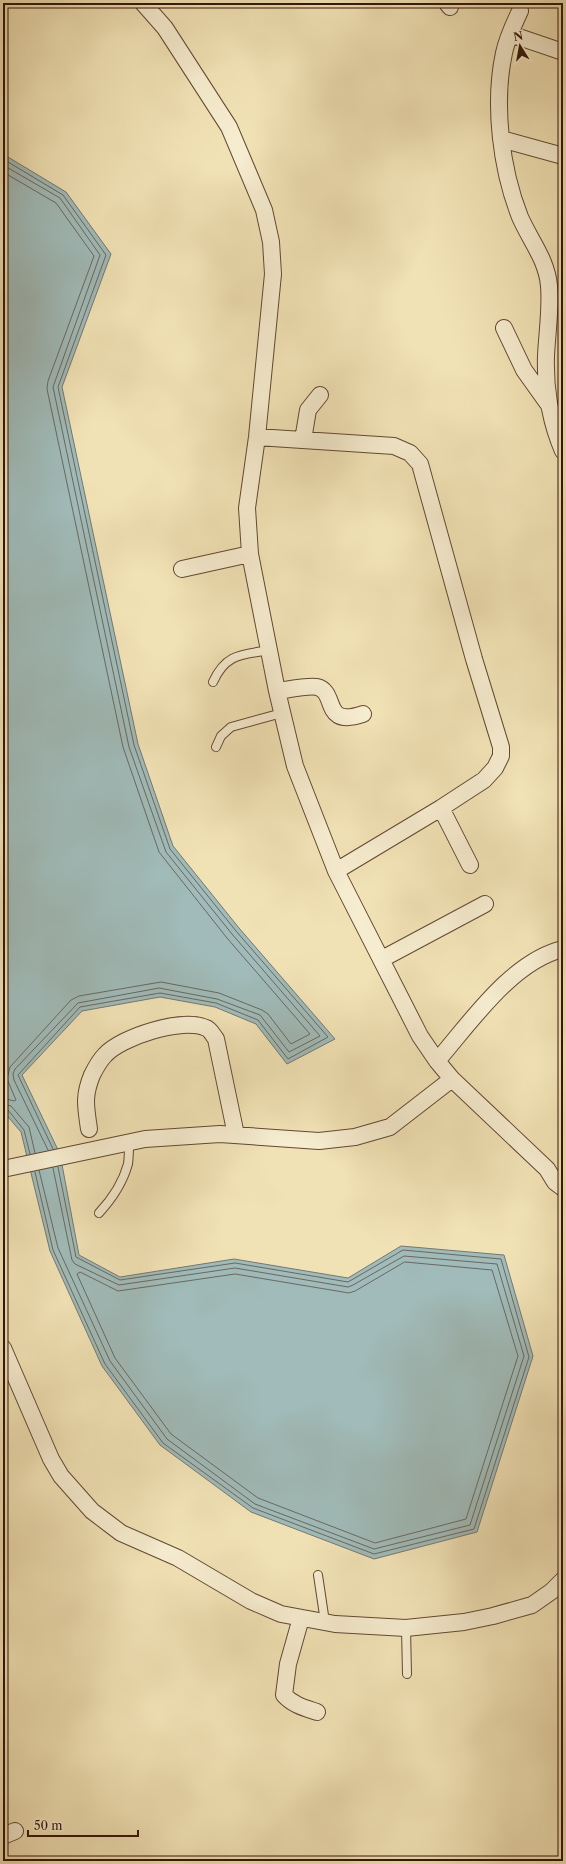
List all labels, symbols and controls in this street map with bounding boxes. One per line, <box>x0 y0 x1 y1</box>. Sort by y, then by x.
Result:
north arrow <box>500 26 540 66</box>
text: N <box>512 28 525 44</box>
scale bar <box>28 1812 138 1838</box>
text: 50 m <box>34 1818 63 1833</box>

